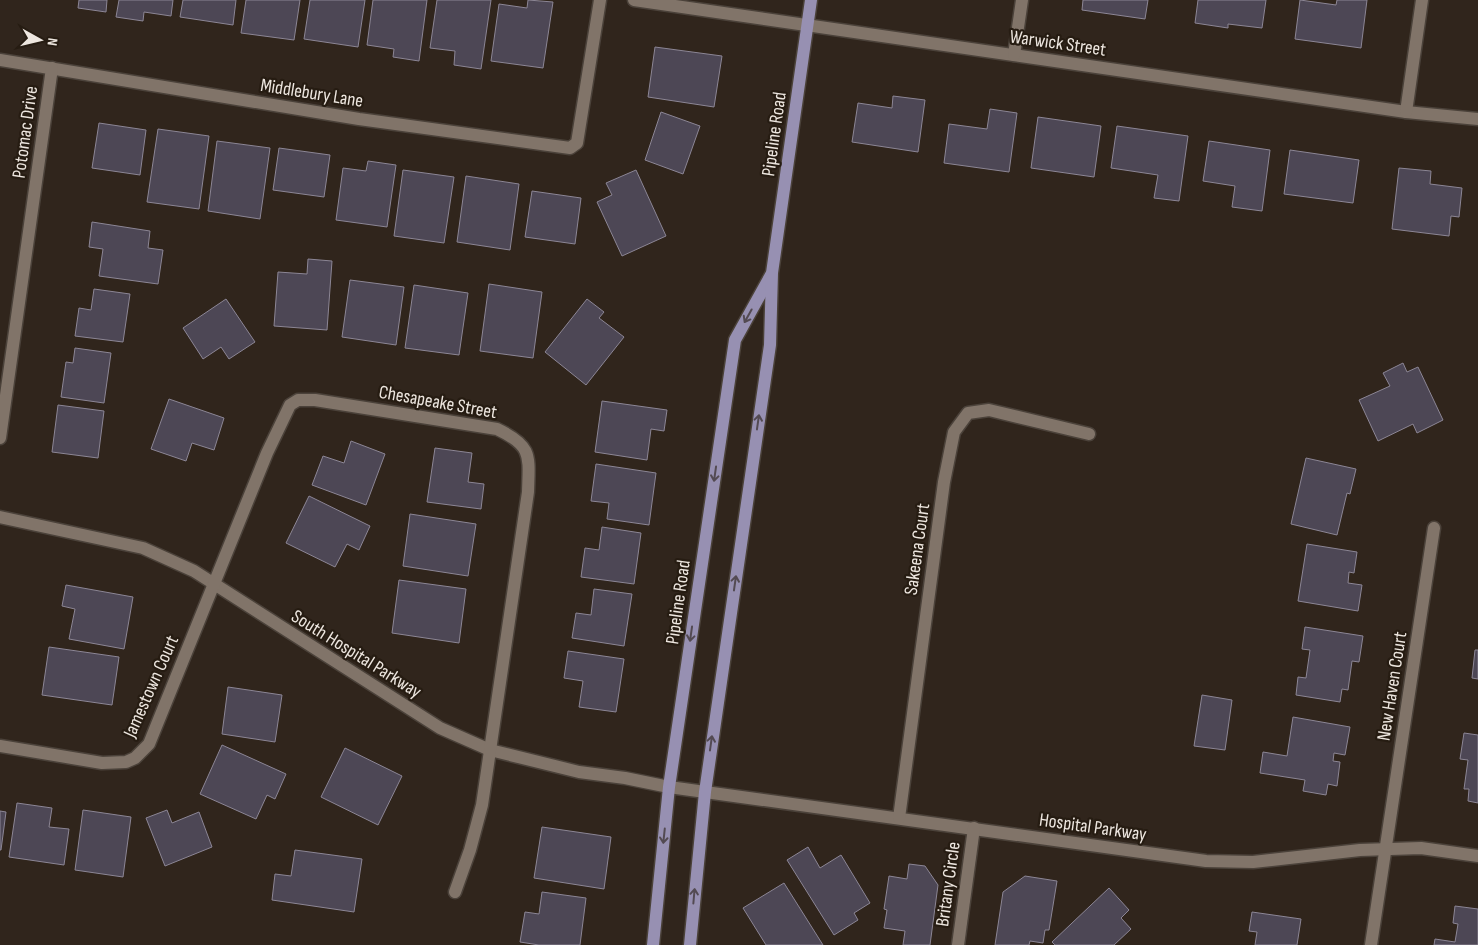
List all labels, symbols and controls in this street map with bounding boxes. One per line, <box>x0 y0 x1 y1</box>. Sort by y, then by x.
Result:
north arrow <box>15 15 65 65</box>
street label: Warwick Street <box>1008 25 1108 62</box>
text: N <box>43 37 61 47</box>
street label: Middlebury Lane <box>259 74 365 113</box>
street label: Potomac Drive <box>8 85 43 180</box>
street label: Pipeline Road <box>757 91 792 178</box>
one-way arrow <box>743 308 752 323</box>
street label: Chesapeake Street <box>377 381 499 424</box>
one-way arrow <box>754 414 764 430</box>
one-way arrow <box>710 465 720 481</box>
street label: Sakeena Court <box>900 502 935 597</box>
street label: Pipeline Road <box>661 559 696 646</box>
one-way arrow <box>730 575 740 591</box>
street label: South Hospital Parkway <box>287 605 426 704</box>
one-way arrow <box>686 626 696 642</box>
street label: New Haven Court <box>1373 630 1412 742</box>
street label: Jamestown Court <box>118 632 184 742</box>
one-way arrow <box>707 736 717 752</box>
street label: Hospital Parkway <box>1038 809 1149 846</box>
one-way arrow <box>659 827 669 843</box>
street label: Britany Circle <box>931 840 966 928</box>
one-way arrow <box>690 889 699 905</box>

